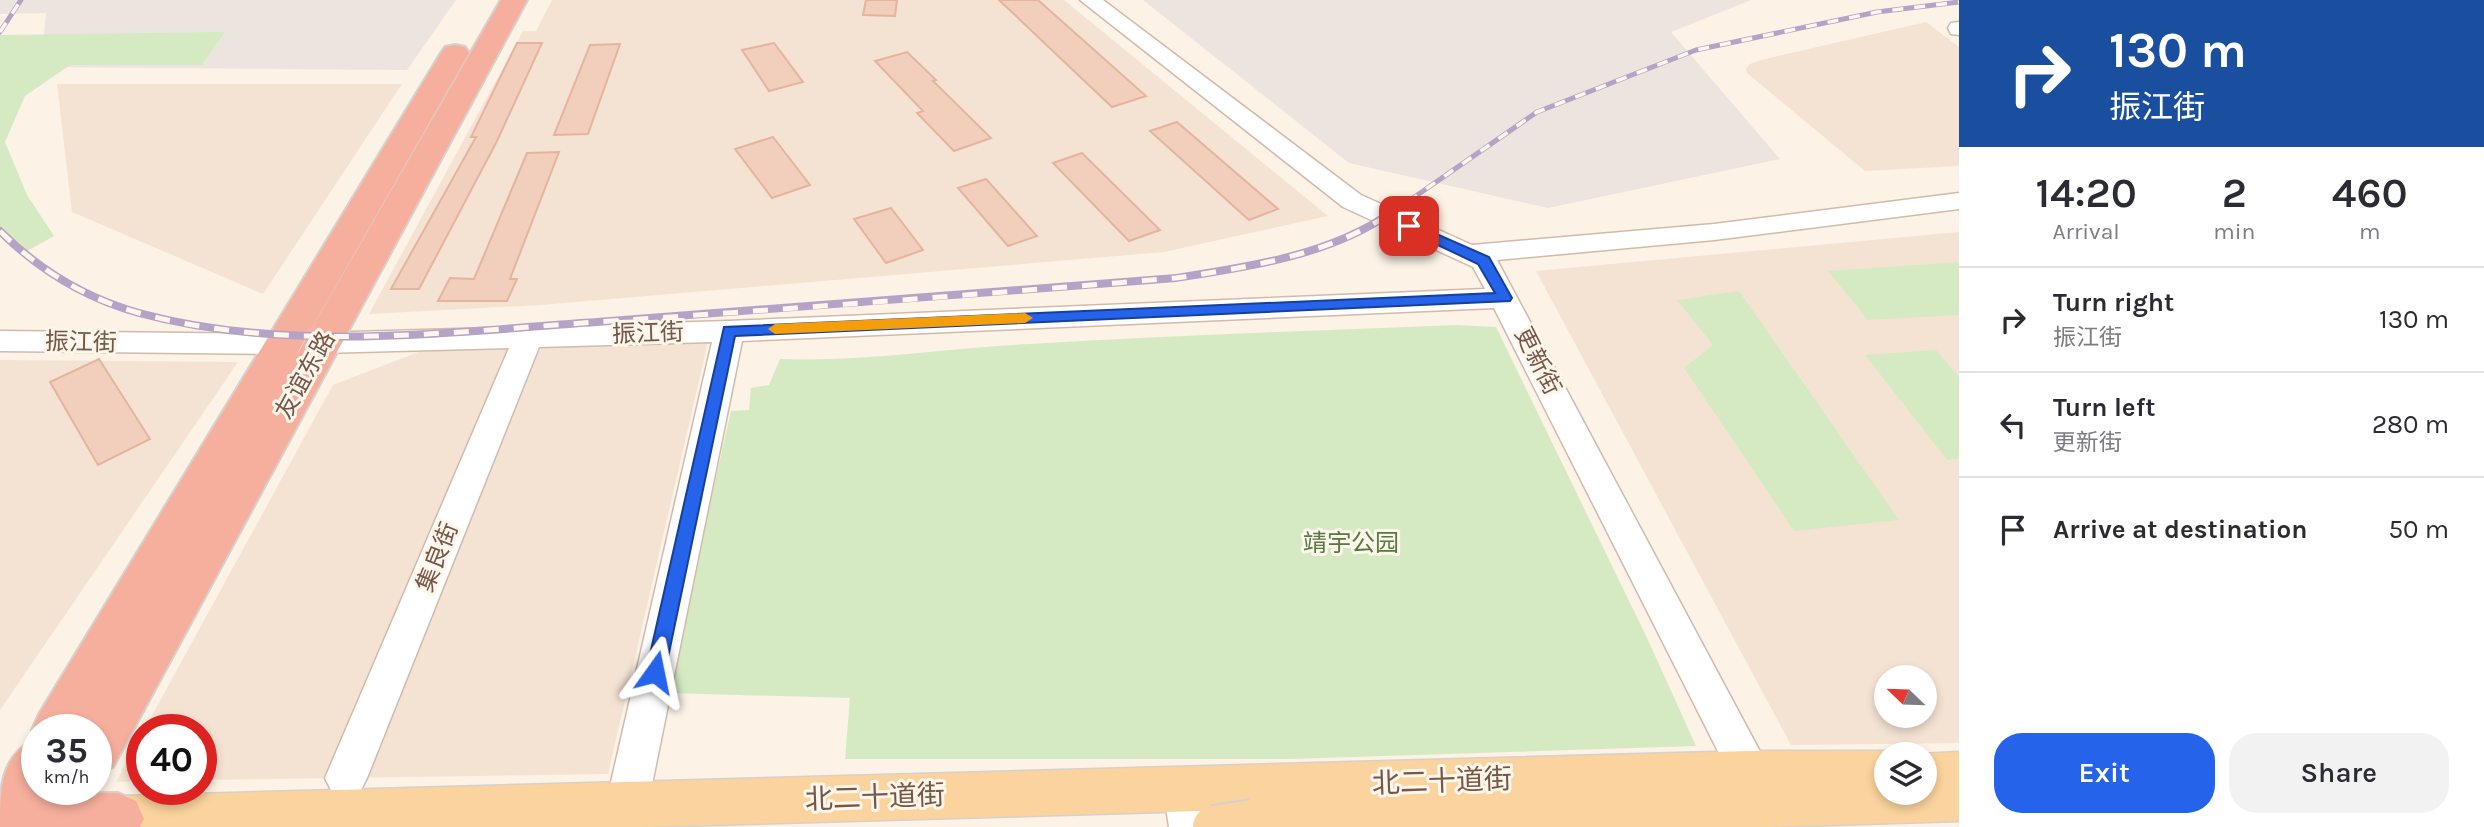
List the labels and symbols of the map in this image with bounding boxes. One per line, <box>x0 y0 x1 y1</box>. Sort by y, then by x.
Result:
pin <box>1379 196 1439 256</box>
street label: 振江街 <box>612 318 684 348</box>
street label: 更新街 <box>1509 323 1567 399</box>
street label: 友谊东路 <box>269 326 341 424</box>
street label: 振江街 <box>45 327 117 357</box>
street label: 集良街 <box>411 518 463 596</box>
park label: 靖宇公园 <box>1303 529 1399 557</box>
position arrow <box>618 635 692 709</box>
north arrow <box>1874 665 1937 728</box>
speed limit sign: 40 <box>126 714 217 805</box>
street label: 北二十道街 <box>1371 762 1513 800</box>
street label: 北二十道街 <box>804 778 946 816</box>

